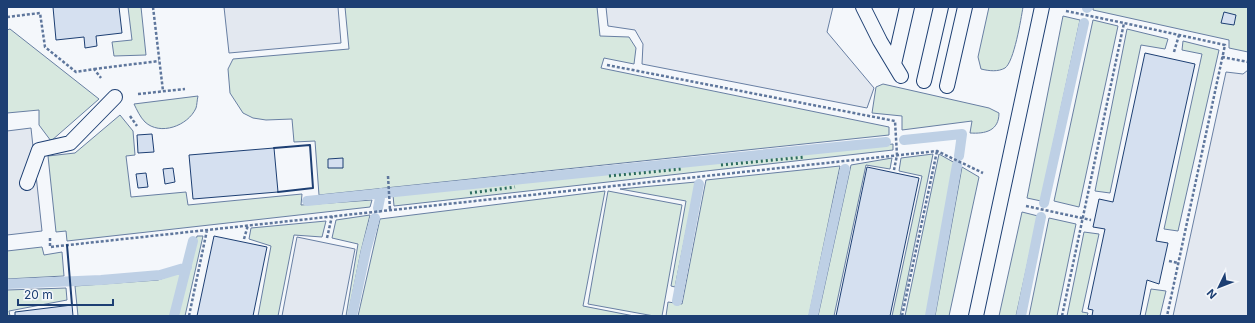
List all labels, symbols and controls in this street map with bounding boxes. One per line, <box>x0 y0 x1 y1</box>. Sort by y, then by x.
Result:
north arrow <box>1199 267 1239 307</box>
scale bar <box>18 281 113 307</box>
text: N <box>1204 286 1220 302</box>
text: 20 m <box>24 287 53 302</box>

